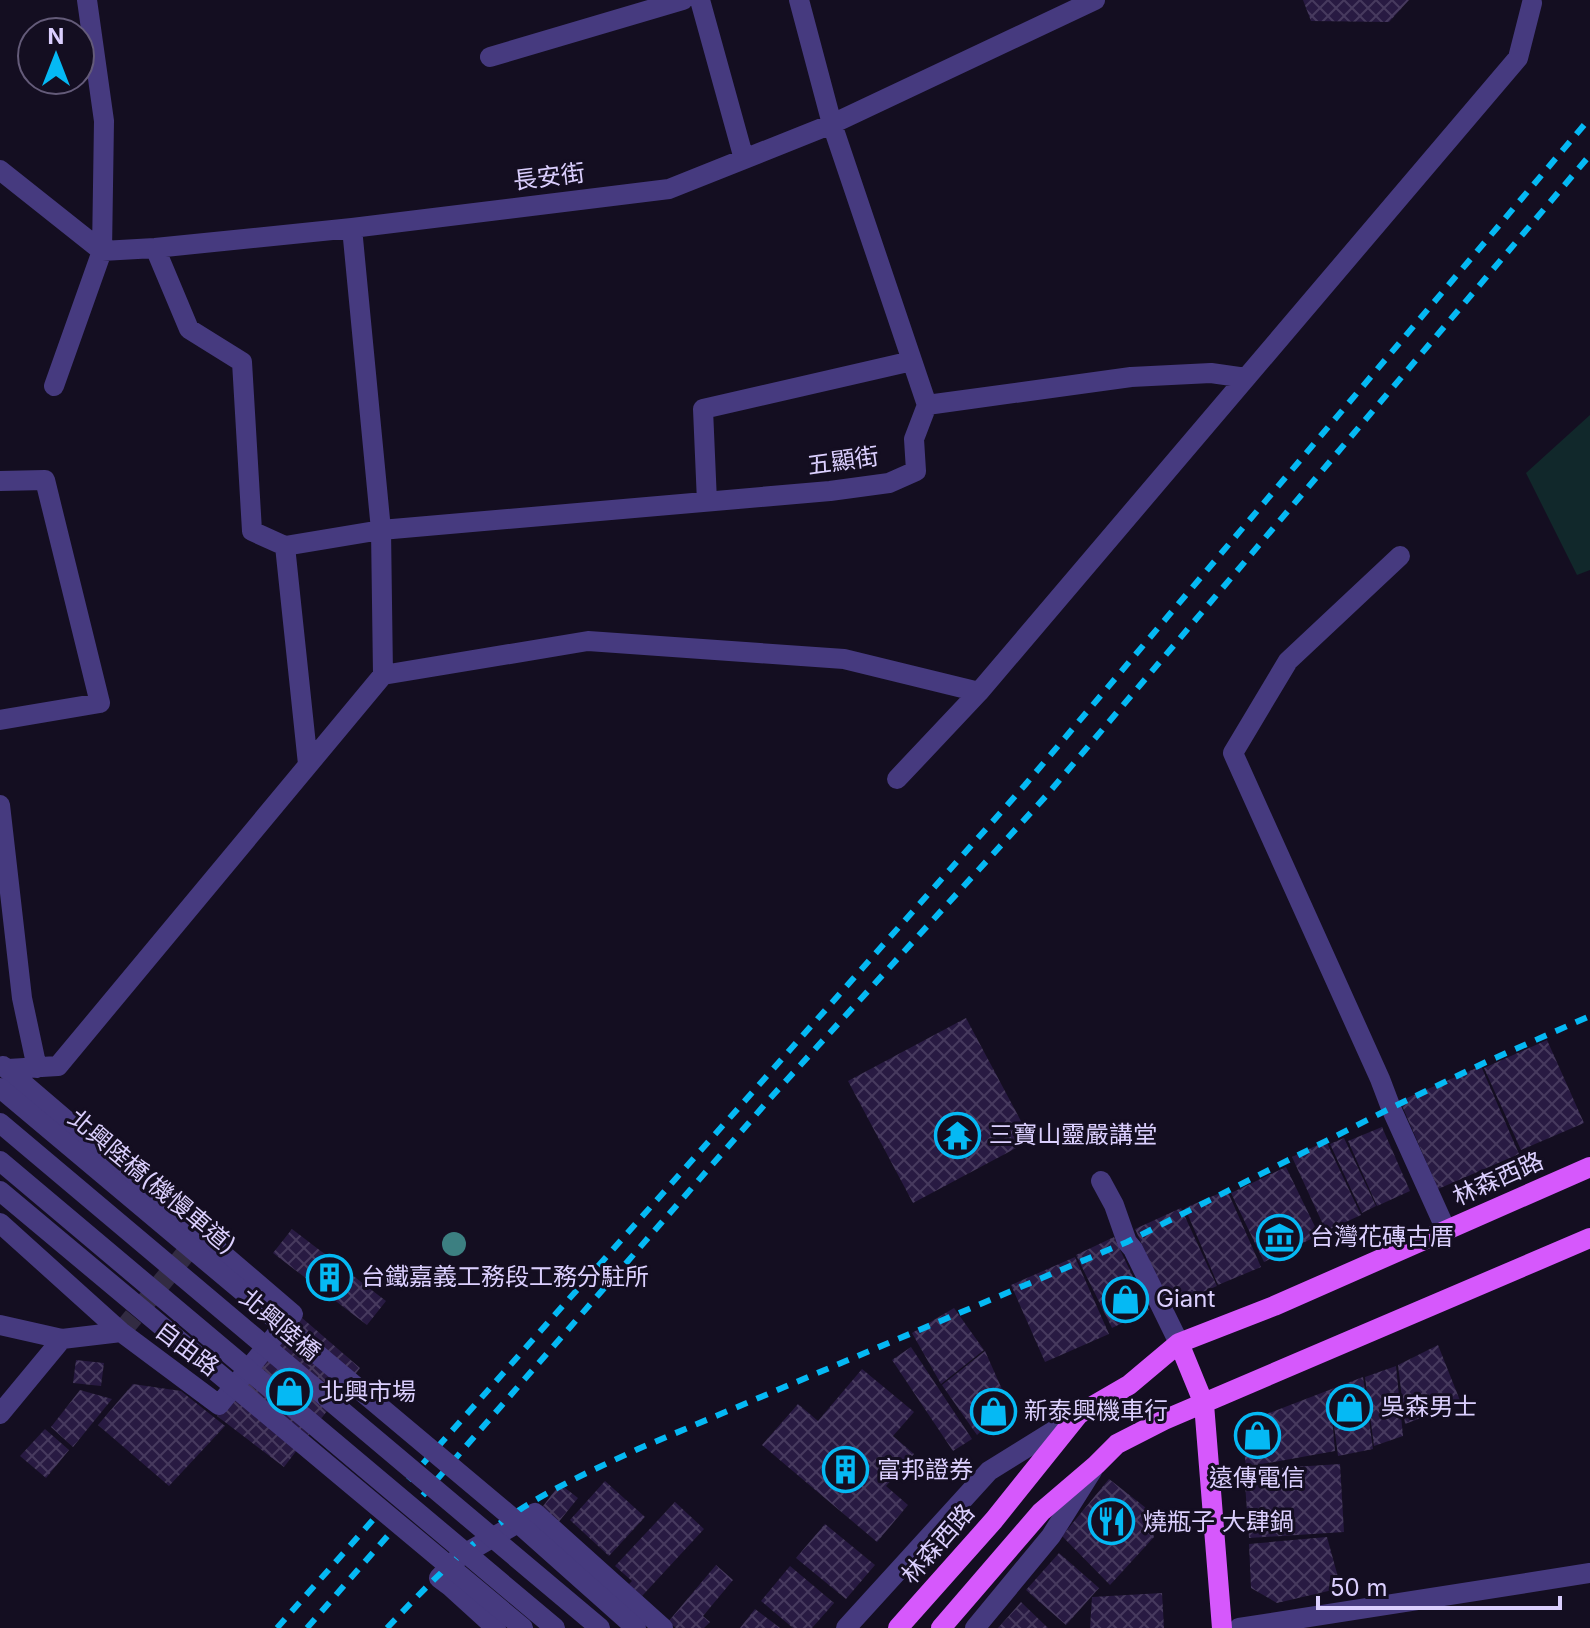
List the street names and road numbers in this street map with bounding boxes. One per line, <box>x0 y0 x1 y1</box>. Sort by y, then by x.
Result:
street label: 長安街 <box>511 158 586 195</box>
street label: 五顯街 <box>805 441 881 480</box>
street label: 北興陸橋(機慢車道) <box>63 1103 242 1260</box>
street label: 林森西路 <box>1448 1146 1548 1211</box>
street label: 北興陸橋 <box>234 1283 326 1367</box>
street label: 自由路 <box>150 1315 225 1382</box>
street label: 林森西路 <box>895 1498 980 1589</box>

